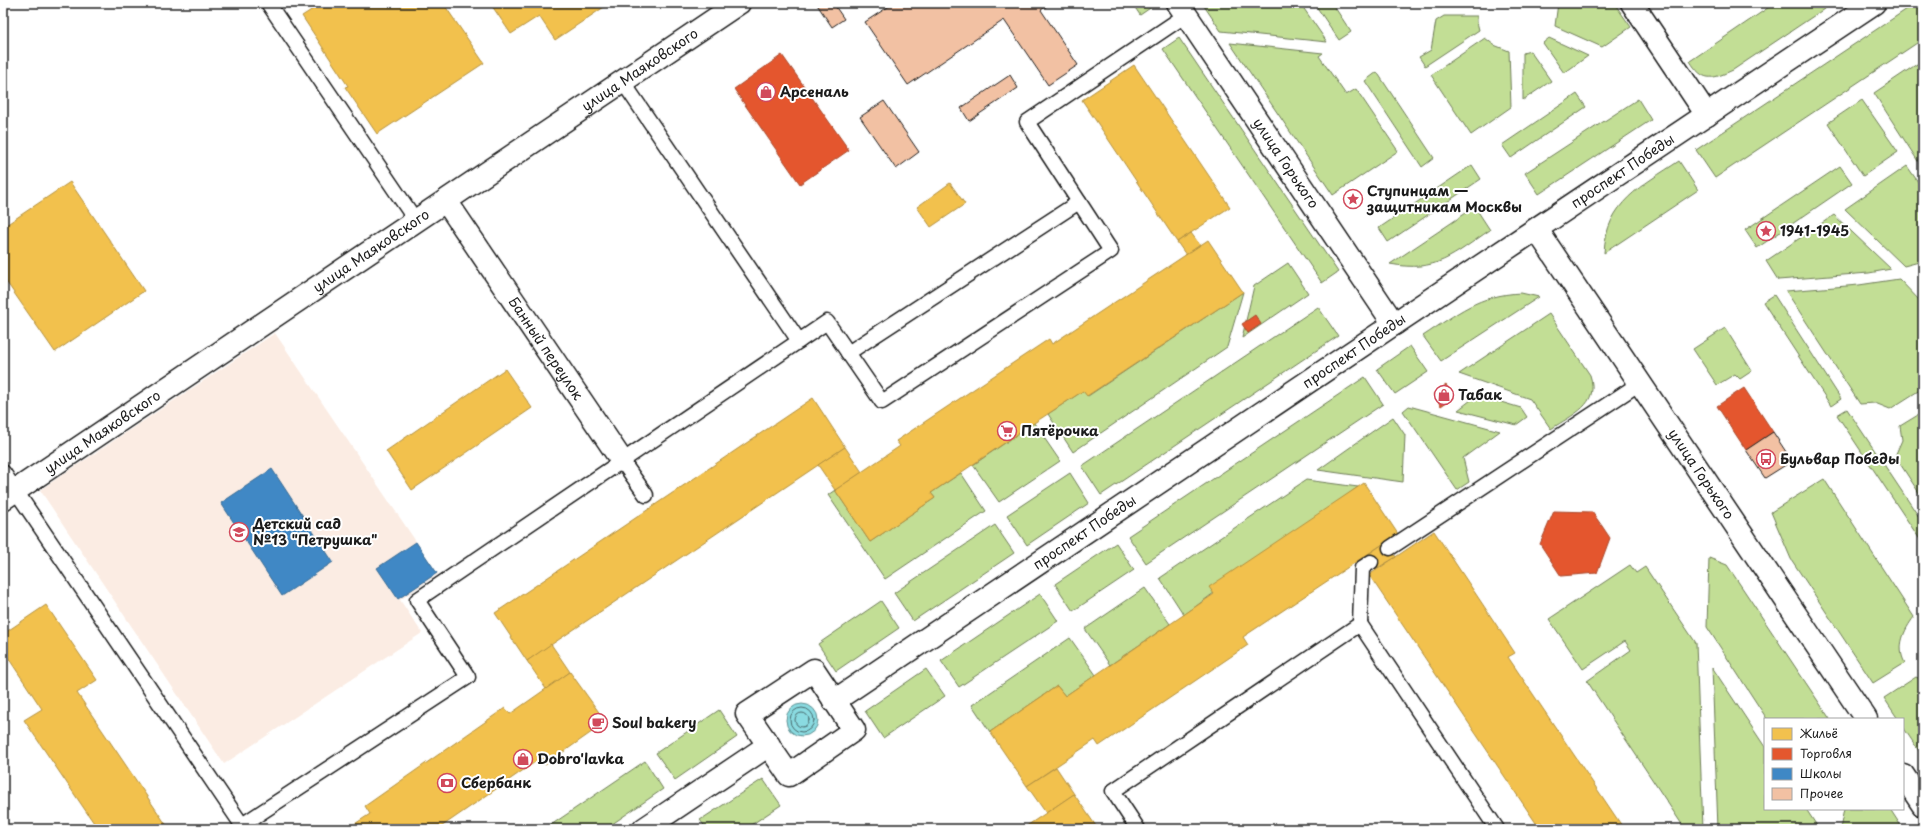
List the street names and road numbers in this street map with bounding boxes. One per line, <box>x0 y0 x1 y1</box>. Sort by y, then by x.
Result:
street label: улица Маяковского <box>577 22 702 116</box>
street label: улица Горького <box>1248 113 1324 213</box>
street label: проспект Победы <box>1566 128 1678 213</box>
street label: улица Маяковского <box>308 204 433 297</box>
street label: Банный переулок <box>504 292 589 405</box>
street label: проспект Победы <box>1298 308 1410 393</box>
street label: улица Маяковского <box>40 385 165 478</box>
street label: улица Горького <box>1663 424 1740 523</box>
street label: проспект Победы <box>1028 489 1140 574</box>

